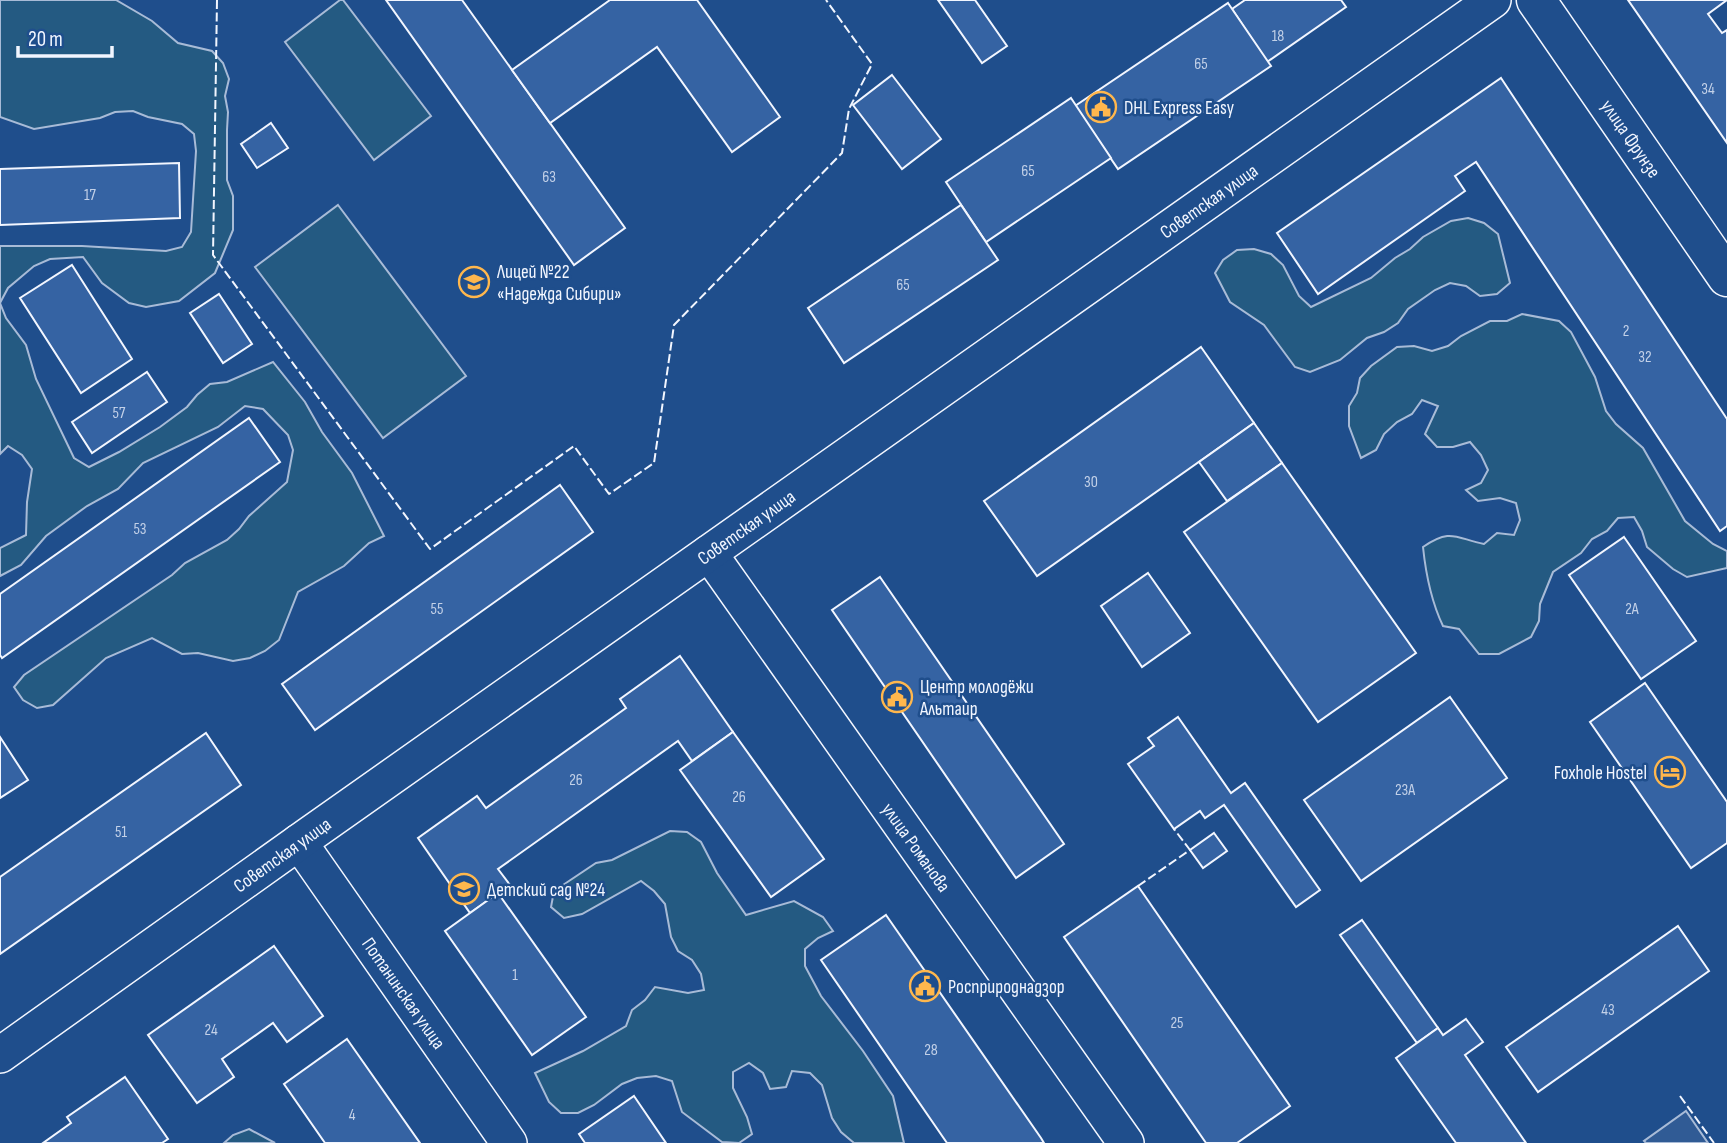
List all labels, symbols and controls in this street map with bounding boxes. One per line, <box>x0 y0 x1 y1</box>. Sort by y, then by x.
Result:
scale bar <box>18 14 112 58</box>
text: 20 m <box>28 27 63 52</box>
house number: 18 <box>1272 27 1284 46</box>
house number: 65 <box>1194 55 1208 74</box>
house number: 34 <box>1701 80 1715 99</box>
public building icon: DHL Express Easy <box>1084 90 1118 124</box>
street label: улица Фрунзе <box>1595 96 1665 183</box>
place label: DHL Express Easy <box>1124 97 1235 120</box>
street label: Советская улица <box>1156 160 1263 244</box>
house number: 65 <box>1021 162 1035 181</box>
house number: 63 <box>542 168 556 187</box>
house number: 17 <box>84 186 97 205</box>
place label: Лицей №22 «Надежда Сибири» <box>496 261 622 306</box>
school or university icon: Лицей №22 «Надежда Сибири» <box>457 265 491 299</box>
house number: 65 <box>896 276 910 295</box>
house number: 2 <box>1623 322 1629 341</box>
house number: 32 <box>1638 348 1652 367</box>
house number: 57 <box>113 404 126 423</box>
house number: 30 <box>1084 473 1098 492</box>
street label: Советская улица <box>693 486 800 570</box>
house number: 53 <box>133 520 147 539</box>
house number: 55 <box>431 600 443 619</box>
house number: 2А <box>1625 600 1639 619</box>
place label: Центр молодёжи Альтаир <box>919 676 1034 721</box>
public building icon: Центр молодёжи Альтаир <box>880 680 914 714</box>
hotel icon: Foxhole Hostel <box>1653 755 1687 789</box>
place label: Foxhole Hostel <box>1554 762 1647 785</box>
house number: 26 <box>569 771 583 790</box>
house number: 23А <box>1395 781 1415 800</box>
house number: 26 <box>732 788 746 807</box>
street label: улица Романова <box>876 799 955 897</box>
street label: Советская улица <box>229 813 336 898</box>
house number: 51 <box>115 823 127 842</box>
school or university icon: Детский сад №24 <box>447 872 481 906</box>
place label: Детский сад №24 <box>487 879 605 902</box>
street label: Потанинская улица <box>356 934 450 1054</box>
house number: 1 <box>512 966 518 985</box>
public building icon: Росприроднадзор <box>908 969 942 1003</box>
place label: Росприроднадзор <box>948 976 1065 999</box>
house number: 43 <box>1601 1001 1615 1020</box>
house number: 25 <box>1170 1014 1184 1033</box>
house number: 24 <box>204 1021 218 1040</box>
house number: 28 <box>924 1041 938 1060</box>
house number: 4 <box>349 1106 356 1125</box>

